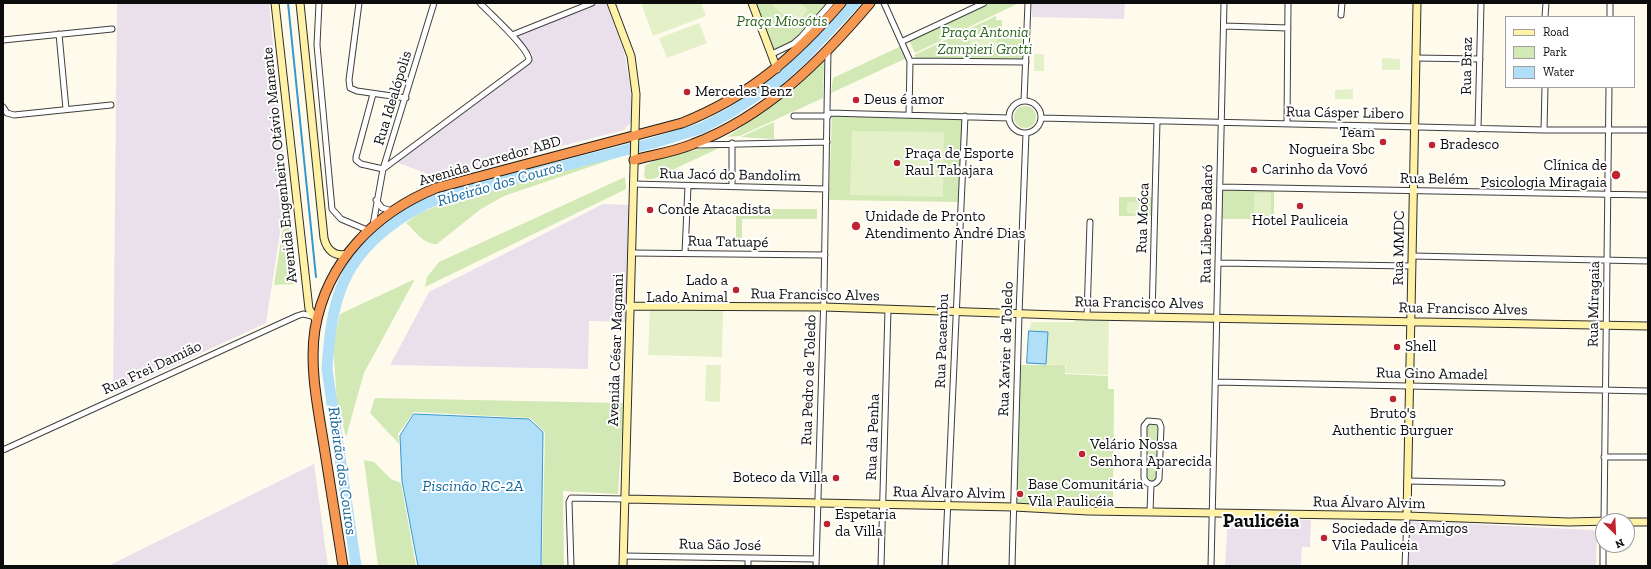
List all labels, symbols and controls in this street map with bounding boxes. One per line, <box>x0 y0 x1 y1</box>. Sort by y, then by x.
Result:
park label: Praça Miosótis <box>737 13 827 31</box>
legend <box>1505 16 1635 88</box>
park label: Praça Antonia Zampieri Grotti <box>938 24 1032 59</box>
text: Road <box>1543 25 1569 39</box>
street label: Rua Braz <box>1457 37 1477 95</box>
text: Park <box>1543 45 1567 59</box>
street label: Avenida Engenheiro Otávio Manente <box>259 46 301 284</box>
street label: Rua Idealópolis <box>370 49 416 147</box>
text: Water <box>1543 65 1575 79</box>
place label: Mercedes Benz <box>695 83 792 101</box>
marker: Mercedes Benz <box>682 87 692 97</box>
place label: Deus é amor <box>864 91 945 109</box>
marker: Deus é amor <box>851 95 861 105</box>
street label: Rua Cásper Libero <box>1286 103 1404 123</box>
place label: Team Nogueira Sbc <box>1289 124 1375 159</box>
street label: Avenida Corredor ABD <box>417 132 563 190</box>
place label: Bradesco <box>1440 136 1499 154</box>
marker: Team Nogueira Sbc <box>1378 137 1388 147</box>
marker: Bradesco <box>1427 140 1437 150</box>
place label: Praça de Esporte Raul Tabajara <box>905 145 1014 180</box>
water label: Ribeirão dos Couros <box>435 157 565 211</box>
place label: Clínica de Psicologia Miragaia <box>1481 157 1607 192</box>
marker: Praça de Esporte Raul Tabajara <box>892 158 902 168</box>
place label: Carinho da Vovó <box>1262 161 1368 179</box>
street label: Rua Libero Badaró <box>1197 164 1217 284</box>
street label: Rua Jacó do Bandolim <box>659 165 801 185</box>
marker: Carinho da Vovó <box>1249 165 1259 175</box>
street label: Rua Belém <box>1400 169 1468 189</box>
marker: Clínica de Psicologia Miragaia <box>1610 169 1622 181</box>
street label: Rua Moóca <box>1133 182 1153 254</box>
place label: Conde Atacadista <box>658 201 771 219</box>
marker: Hotel Pauliceia <box>1295 201 1305 211</box>
marker: Conde Atacadista <box>645 205 655 215</box>
place label: Unidade de Pronto Atendimento André Dias <box>865 208 1025 243</box>
street label: Rua MMDC <box>1389 210 1409 286</box>
place label: Hotel Pauliceia <box>1252 212 1348 230</box>
marker: Unidade de Pronto Atendimento André Dias <box>850 220 862 232</box>
street label: Rua Tatuapé <box>687 232 769 252</box>
street label: Rua Miragaia <box>1584 261 1604 347</box>
place label: Lado a Lado Animal <box>647 272 728 307</box>
street label: Avenida César Magnani <box>604 273 628 427</box>
street label: Rua Xavier de Toledo <box>995 281 1017 417</box>
marker: Lado a Lado Animal <box>731 285 741 295</box>
street label: Rua Francisco Alves <box>750 285 880 305</box>
street label: Rua Pacaembu <box>931 293 953 389</box>
street label: Rua Francisco Alves <box>1074 293 1204 313</box>
street label: Rua Francisco Alves <box>1398 299 1528 319</box>
street label: Rua Pedro de Toledo <box>798 314 820 446</box>
street label: Rua Frei Damião <box>99 337 205 399</box>
place label: Shell <box>1405 338 1436 356</box>
marker: Shell <box>1392 342 1402 352</box>
street label: Rua Gino Amadel <box>1376 364 1488 384</box>
street label: Rua da Penha <box>862 393 884 481</box>
marker: Bruto's Authentic Burguer <box>1388 394 1398 404</box>
place label: Bruto's Authentic Burguer <box>1332 405 1454 440</box>
water label: Ribeirão dos Couros <box>323 406 361 536</box>
place label: Velário Nossa Senhora Aparecida <box>1090 436 1212 471</box>
marker: Velário Nossa Senhora Aparecida <box>1077 449 1087 459</box>
place label: Boteco da Villa <box>733 469 828 487</box>
marker: Boteco da Villa <box>831 473 841 483</box>
water label: Piscinão RC-2A <box>422 476 524 496</box>
place label: Base Comunitária Vila Paulicéia <box>1028 476 1143 511</box>
street label: Rua Álvaro Alvim <box>893 483 1005 503</box>
marker: Base Comunitária Vila Paulicéia <box>1015 489 1025 499</box>
street label: Rua Álvaro Alvim <box>1313 493 1425 513</box>
place label: Espetaria da Villa <box>835 506 896 541</box>
district label: Paulicéia <box>1223 511 1299 533</box>
north arrow <box>1595 513 1635 553</box>
marker: Espetaria da Villa <box>822 519 832 529</box>
place label: Sociedade de Amigos Vila Pauliceia <box>1332 520 1468 555</box>
marker: Sociedade de Amigos Vila Pauliceia <box>1319 533 1329 543</box>
street label: Rua São José <box>679 535 761 555</box>
text: N <box>1613 536 1626 551</box>

